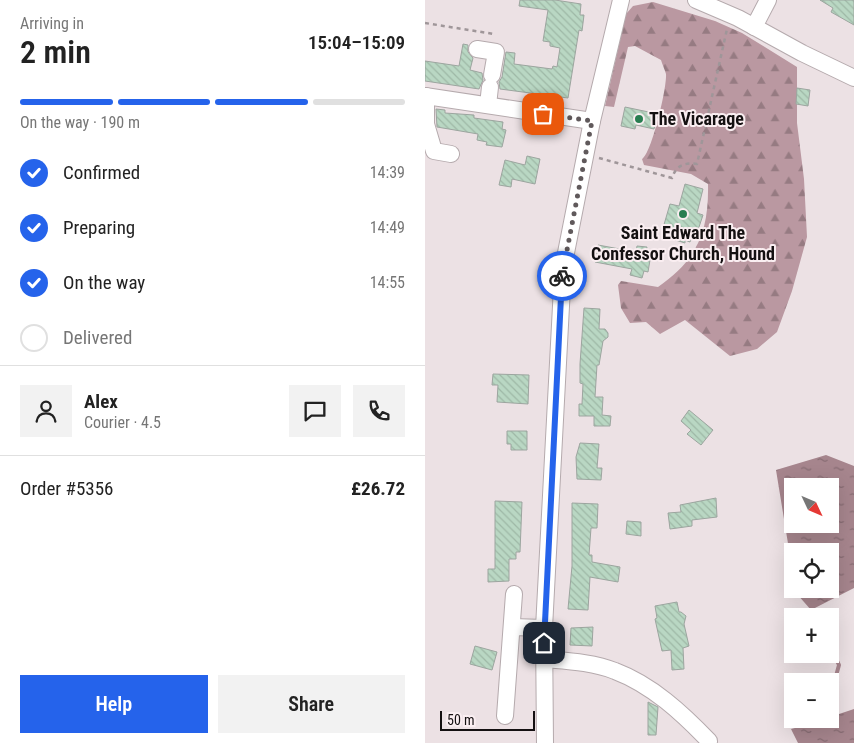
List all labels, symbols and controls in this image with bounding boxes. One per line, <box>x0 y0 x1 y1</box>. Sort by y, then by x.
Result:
text: Arriving in <box>20 14 84 33</box>
text: 15:04–15:09 <box>308 31 405 54</box>
text: 2 min <box>20 33 91 71</box>
pin <box>522 93 564 135</box>
icon: bag <box>529 100 557 128</box>
place label: The Vicarage <box>649 108 744 129</box>
text: On the way · 190 m <box>20 113 140 132</box>
marker: The Vicarage <box>633 113 645 125</box>
icon: check <box>20 159 48 187</box>
text: Confirmed <box>63 161 140 184</box>
text: 14:39 <box>370 163 405 182</box>
marker: Saint Edward The Confessor Church, Hound <box>677 208 689 220</box>
icon: check <box>20 214 48 242</box>
text: Preparing <box>63 216 135 239</box>
text: 14:49 <box>370 218 405 237</box>
place label: Saint Edward The Confessor Church, Hound <box>591 222 775 264</box>
courier <box>537 251 587 301</box>
icon: bike <box>548 262 576 290</box>
icon: check <box>20 269 48 297</box>
text: On the way <box>63 271 145 294</box>
text: 14:55 <box>370 273 405 292</box>
text: Delivered <box>63 326 132 349</box>
button: person <box>20 385 72 437</box>
button: chat <box>289 385 341 437</box>
button: phone <box>353 385 405 437</box>
text: Alex <box>84 390 118 413</box>
text: Courier · 4.5 <box>84 413 161 432</box>
text: Order #5356 <box>20 477 113 500</box>
text: £26.72 <box>351 477 405 500</box>
north arrow <box>784 478 839 532</box>
map controls <box>784 478 839 728</box>
button: locate <box>784 543 839 598</box>
button: + <box>784 608 839 663</box>
pin <box>523 622 565 664</box>
icon: home <box>530 629 558 657</box>
button: − <box>784 673 839 728</box>
button: Help <box>20 675 208 733</box>
button: Share <box>218 675 405 733</box>
scale bar <box>440 708 535 731</box>
text: 50 m <box>447 712 475 728</box>

